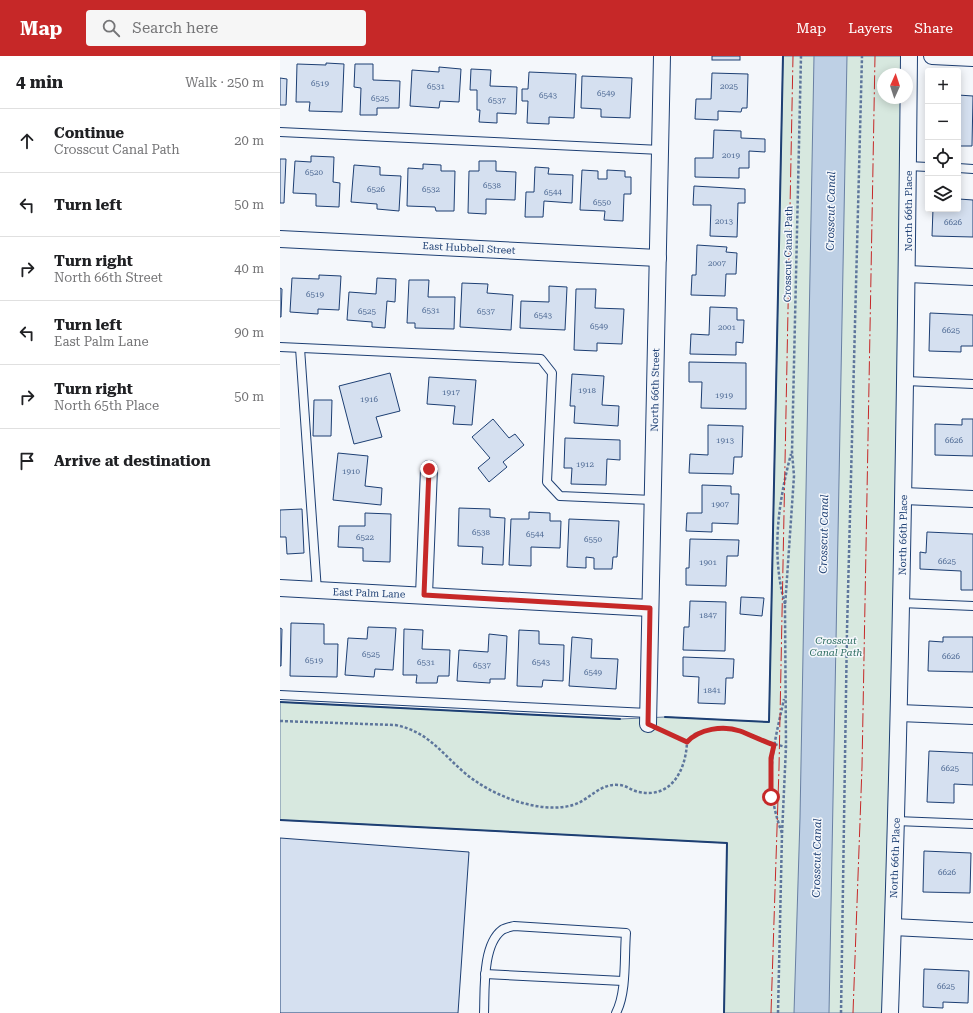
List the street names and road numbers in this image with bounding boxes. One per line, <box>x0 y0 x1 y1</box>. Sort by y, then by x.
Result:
street label: North 66th Place <box>903 170 914 251</box>
street label: Crosscut Canal Path <box>782 205 794 302</box>
street label: East Hubbell Street <box>422 240 516 256</box>
street label: North 66th Street <box>649 348 661 432</box>
street label: North 66th Place <box>897 494 909 575</box>
street label: East Palm Lane <box>332 586 406 600</box>
street label: North 66th Place <box>888 817 902 899</box>

